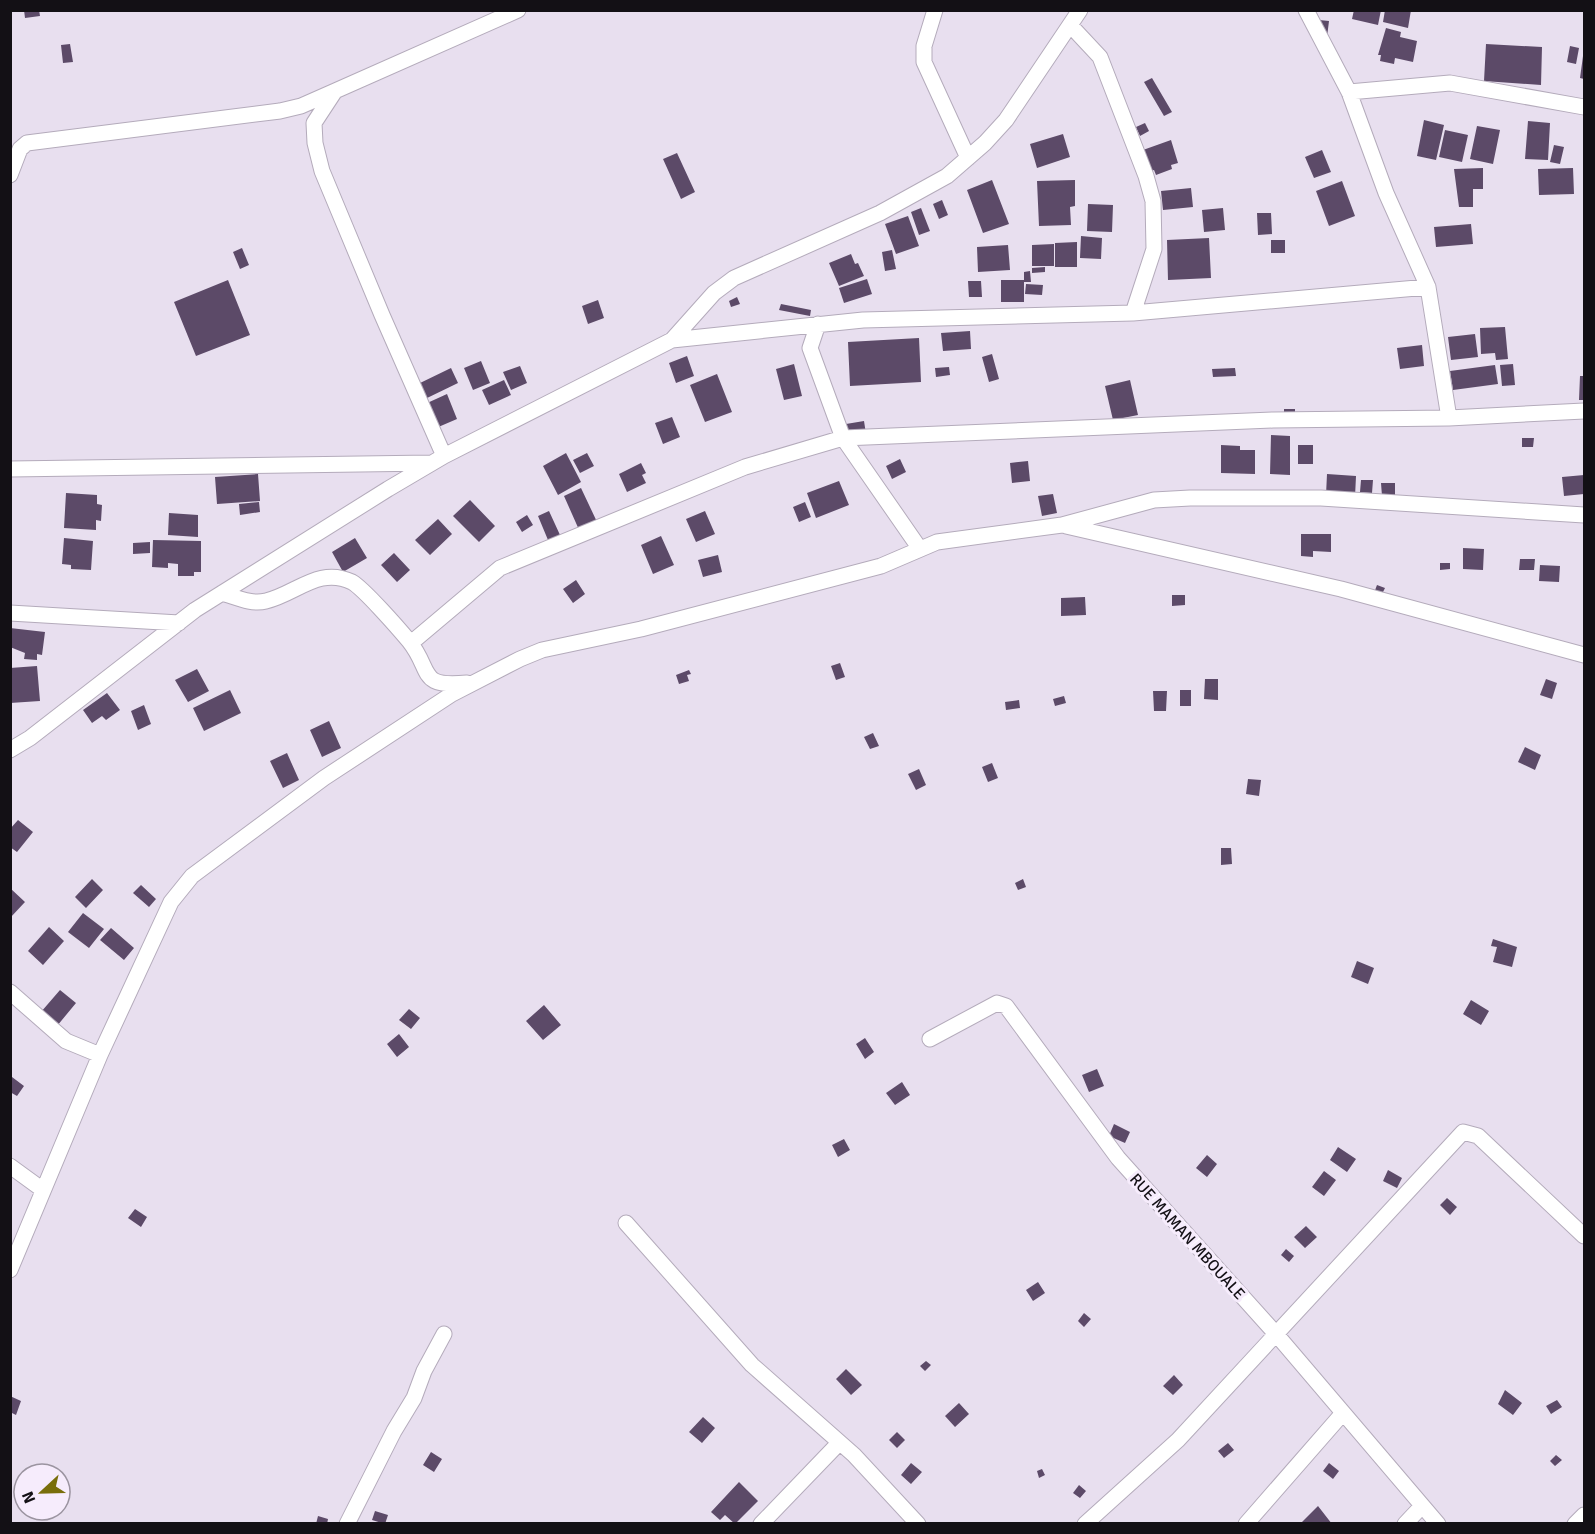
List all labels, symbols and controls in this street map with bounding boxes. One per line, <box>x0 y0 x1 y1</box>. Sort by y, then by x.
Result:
street label: RUE MAMAN MBOUALE <box>1125 1169 1249 1304</box>
north arrow <box>12 1462 72 1522</box>
text: N <box>18 1488 40 1506</box>

